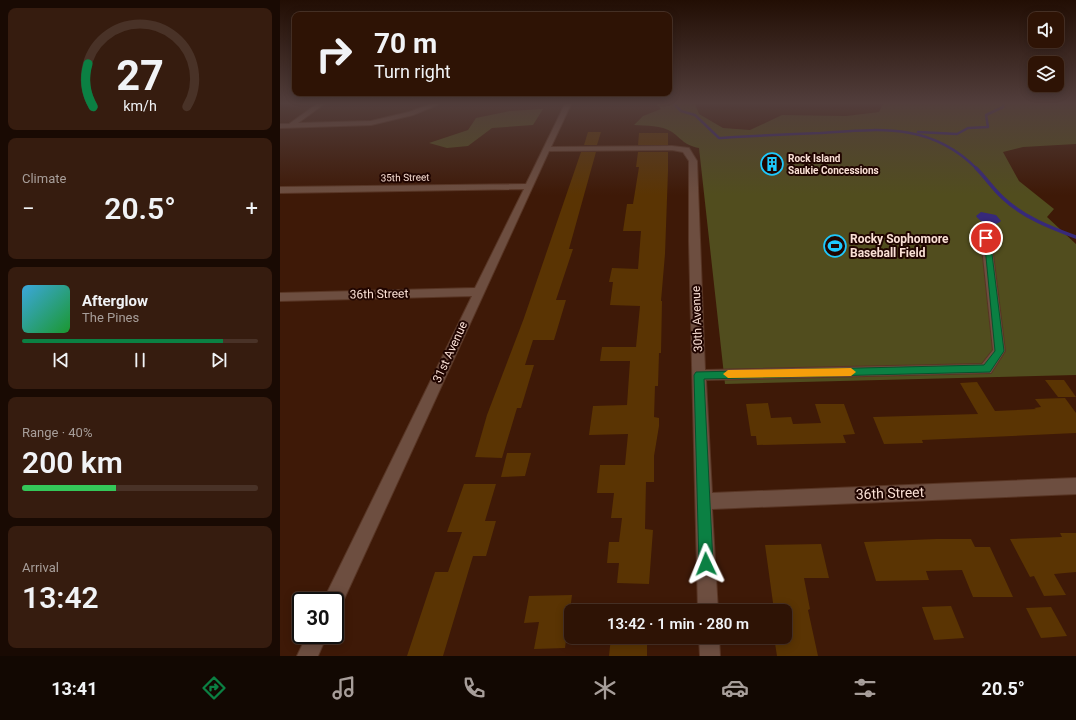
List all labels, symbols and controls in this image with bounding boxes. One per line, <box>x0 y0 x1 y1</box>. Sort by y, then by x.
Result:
map controls <box>1028 12 1064 92</box>
button: sound <box>1028 12 1064 48</box>
text: 70 m <box>374 27 437 60</box>
icon: right <box>308 28 360 80</box>
text: 27 <box>116 51 164 100</box>
button: layers <box>1028 56 1064 92</box>
text: Turn right <box>374 61 451 82</box>
text: km/h <box>123 97 157 113</box>
building icon: Rock Island Saukie Concessions <box>759 151 785 177</box>
place label: Rock Island Saukie Concessions <box>788 153 879 176</box>
text: Climate <box>22 171 66 186</box>
street label: 35th Street <box>380 172 430 183</box>
text: 20.5° <box>104 191 176 226</box>
text: − <box>22 196 35 221</box>
text: + <box>246 196 258 221</box>
pin <box>969 221 1003 255</box>
icon: arrive <box>975 227 997 249</box>
place label: Rocky Sophomore Baseball Field <box>850 232 949 260</box>
sports icon: Rocky Sophomore Baseball Field <box>822 233 848 259</box>
street label: 36th Street <box>350 286 409 302</box>
street label: 30th Avenue <box>689 286 705 352</box>
text: Afterglow <box>82 292 148 310</box>
text: The Pines <box>82 310 139 325</box>
street label: 31st Avenue <box>430 319 470 385</box>
icon: previous <box>50 349 72 371</box>
icon: pause <box>129 349 151 371</box>
icon: next <box>208 349 230 371</box>
text: Range · 40% <box>22 425 92 440</box>
text: 200 km <box>22 445 123 480</box>
street label: 36th Street <box>856 484 925 502</box>
position arrow <box>685 543 727 585</box>
text: Arrival <box>22 560 59 575</box>
text: 13:42 <box>22 580 99 615</box>
speed limit sign: 30 <box>292 592 344 644</box>
text: 13:42 · 1 min · 280 m <box>607 615 749 633</box>
icon: directions <box>200 674 228 702</box>
icon: music <box>330 674 358 702</box>
icon: phone <box>460 674 488 702</box>
icon: climate <box>591 674 619 702</box>
icon: car <box>721 674 749 702</box>
icon: filters <box>851 674 879 702</box>
text: 13:41 <box>51 678 98 699</box>
text: 20.5° <box>982 678 1025 699</box>

